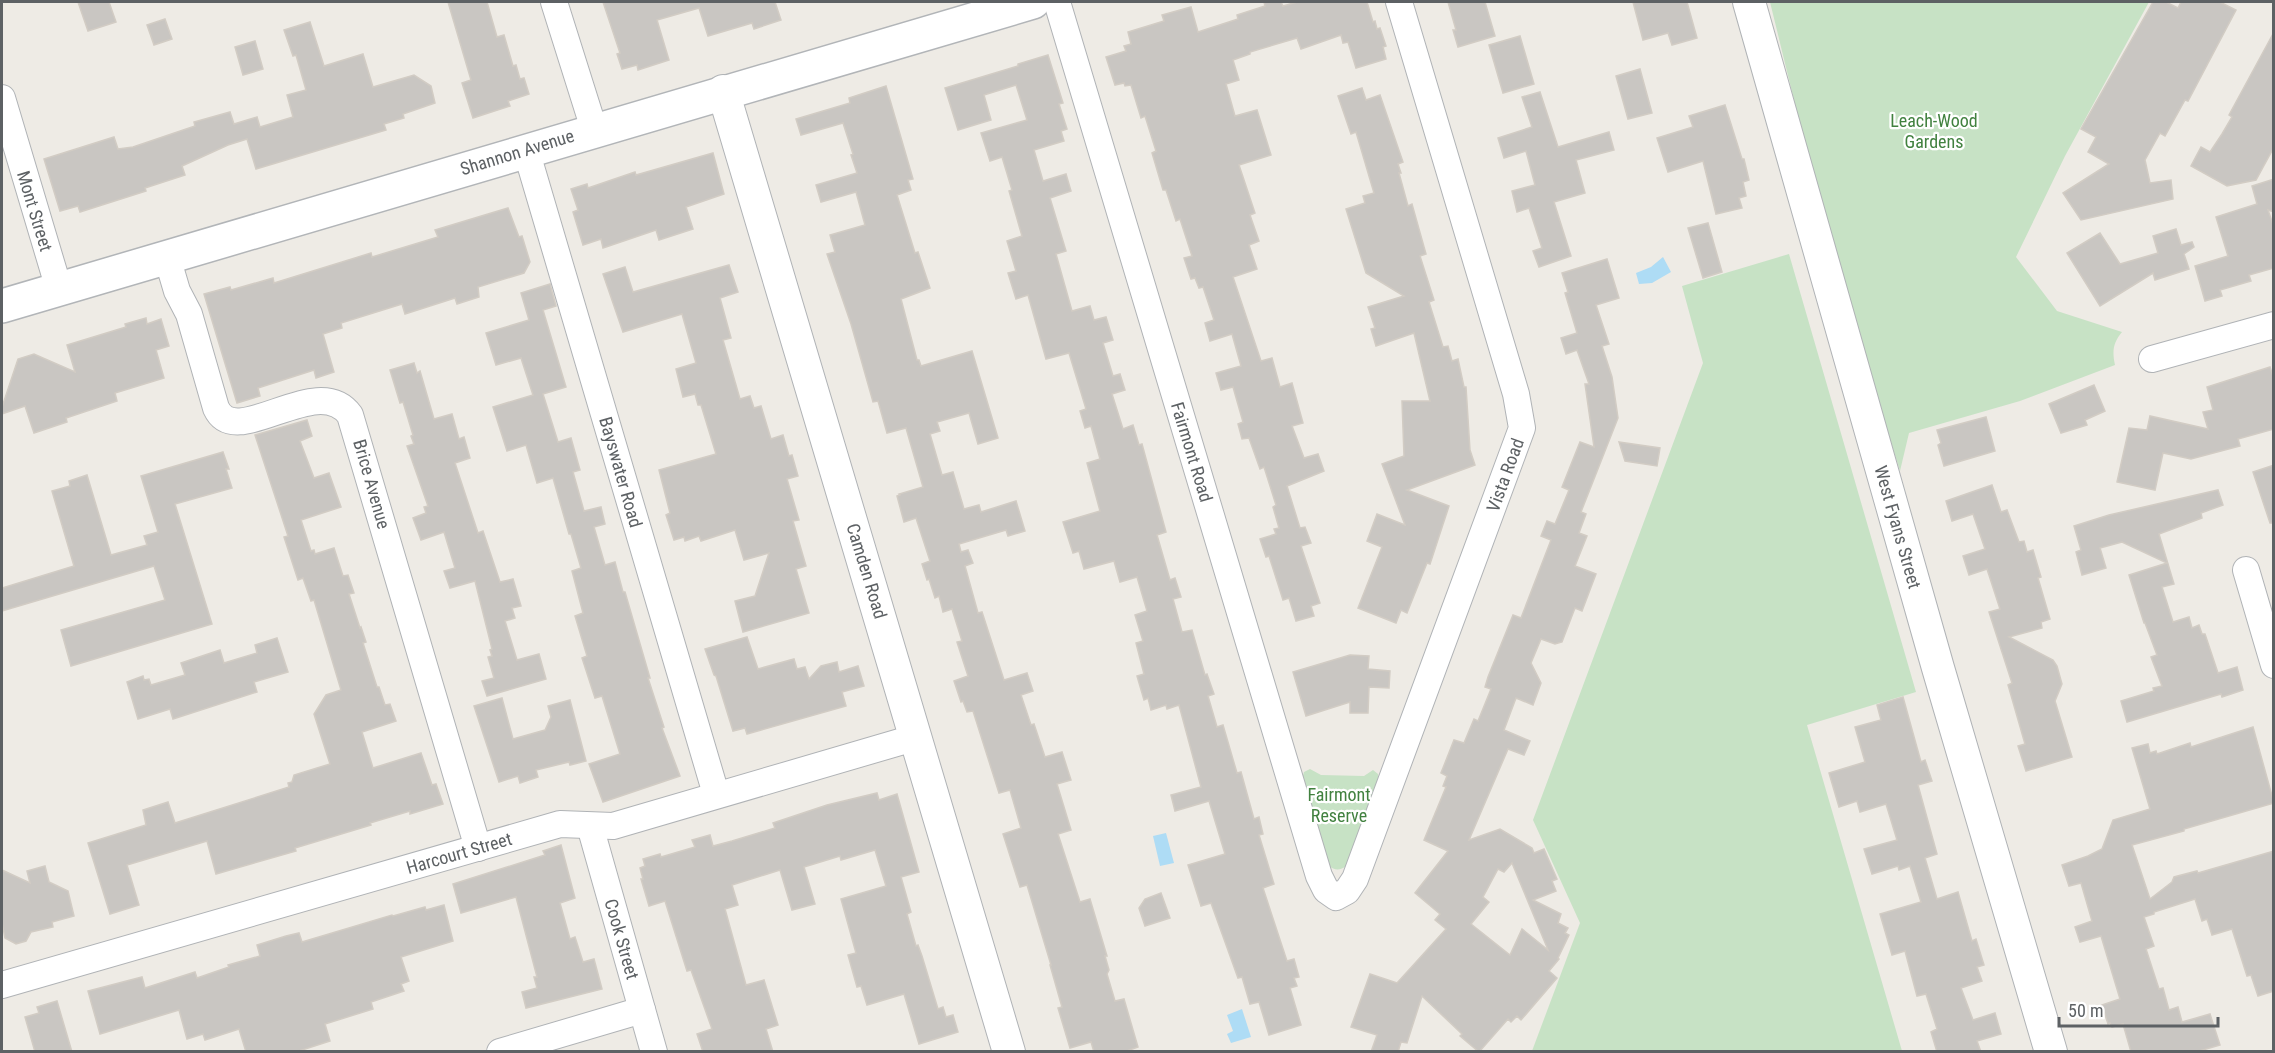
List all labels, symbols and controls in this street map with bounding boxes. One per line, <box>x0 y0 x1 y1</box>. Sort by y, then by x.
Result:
park label: Leach-Wood Gardens <box>1890 110 1978 152</box>
street label: Shannon Avenue <box>458 125 576 179</box>
street label: Mont Street <box>13 168 57 254</box>
street label: Fairmont Road <box>1167 399 1217 505</box>
street label: Bayswater Road <box>595 414 647 530</box>
street label: Vista Road <box>1482 435 1528 515</box>
street label: Brice Avenue <box>349 437 395 531</box>
street label: West Fyans Street <box>1870 463 1926 591</box>
street label: Camden Road <box>843 521 891 621</box>
park label: Fairmont Reserve <box>1307 784 1371 826</box>
street label: Harcourt Street <box>404 828 514 878</box>
street label: Cook Street <box>601 896 643 982</box>
scale bar <box>2059 990 2218 1028</box>
text: 50 m <box>2068 1000 2103 1021</box>

